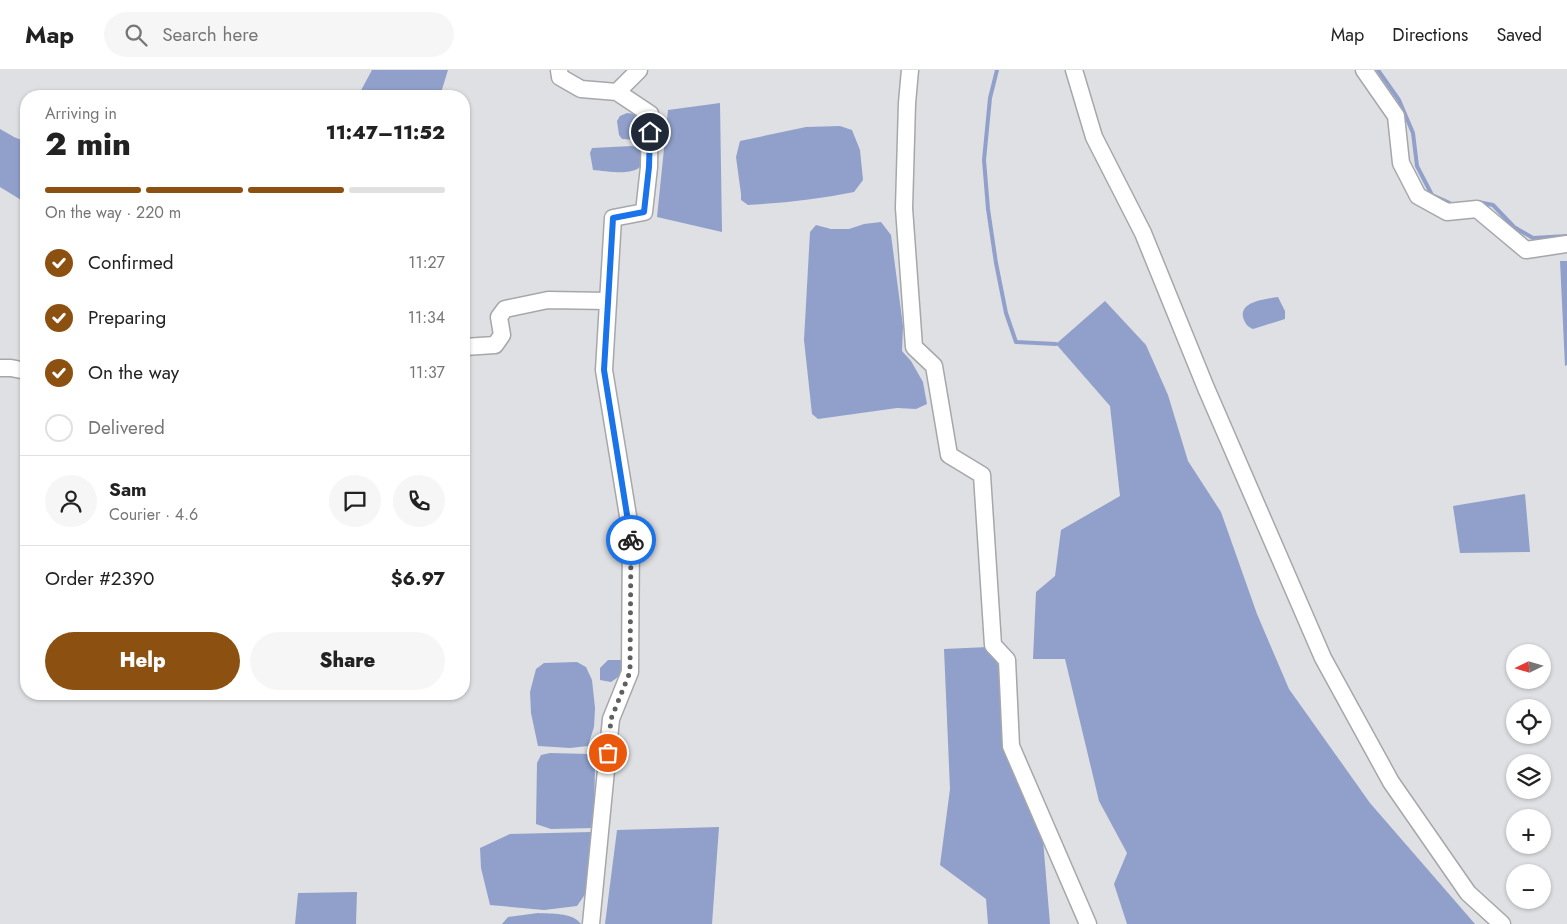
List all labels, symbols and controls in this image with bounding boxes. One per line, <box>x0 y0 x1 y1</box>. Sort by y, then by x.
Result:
search box <box>104 12 454 57</box>
text: Map <box>25 17 74 52</box>
icon: search <box>122 21 150 49</box>
text: Search here <box>162 21 258 48</box>
text: Map <box>1331 22 1364 48</box>
text: Directions <box>1392 22 1468 48</box>
text: Saved <box>1496 22 1542 48</box>
text: Arriving in <box>45 102 117 125</box>
pin <box>629 111 671 153</box>
icon: home <box>636 118 664 146</box>
text: 11:47–11:52 <box>326 119 445 146</box>
text: 2 min <box>45 121 131 167</box>
text: On the way · 220 m <box>45 201 181 224</box>
icon: check <box>45 249 73 277</box>
text: Confirmed <box>88 249 174 276</box>
text: 11:27 <box>408 251 445 274</box>
icon: check <box>45 304 73 332</box>
text: Preparing <box>88 304 166 331</box>
text: 11:34 <box>408 306 445 329</box>
icon: check <box>45 359 73 387</box>
text: On the way <box>88 359 179 386</box>
text: 11:37 <box>409 361 445 384</box>
text: Delivered <box>88 414 165 441</box>
button: person <box>45 475 97 527</box>
button: chat <box>329 475 381 527</box>
button: phone <box>393 475 445 527</box>
text: Sam <box>109 476 147 503</box>
text: Courier · 4.6 <box>109 503 198 526</box>
courier <box>606 515 656 565</box>
icon: bike <box>617 526 645 554</box>
text: Order #2390 <box>45 565 154 592</box>
text: $6.97 <box>391 565 445 592</box>
button: Help <box>45 632 240 690</box>
button: Share <box>250 632 445 690</box>
north arrow <box>1506 644 1551 689</box>
map controls <box>1506 644 1551 909</box>
button: locate <box>1506 699 1551 744</box>
pin <box>587 732 629 774</box>
icon: bag <box>594 739 622 767</box>
button: layers <box>1506 754 1551 799</box>
button: + <box>1506 809 1551 854</box>
button: − <box>1506 864 1551 909</box>

